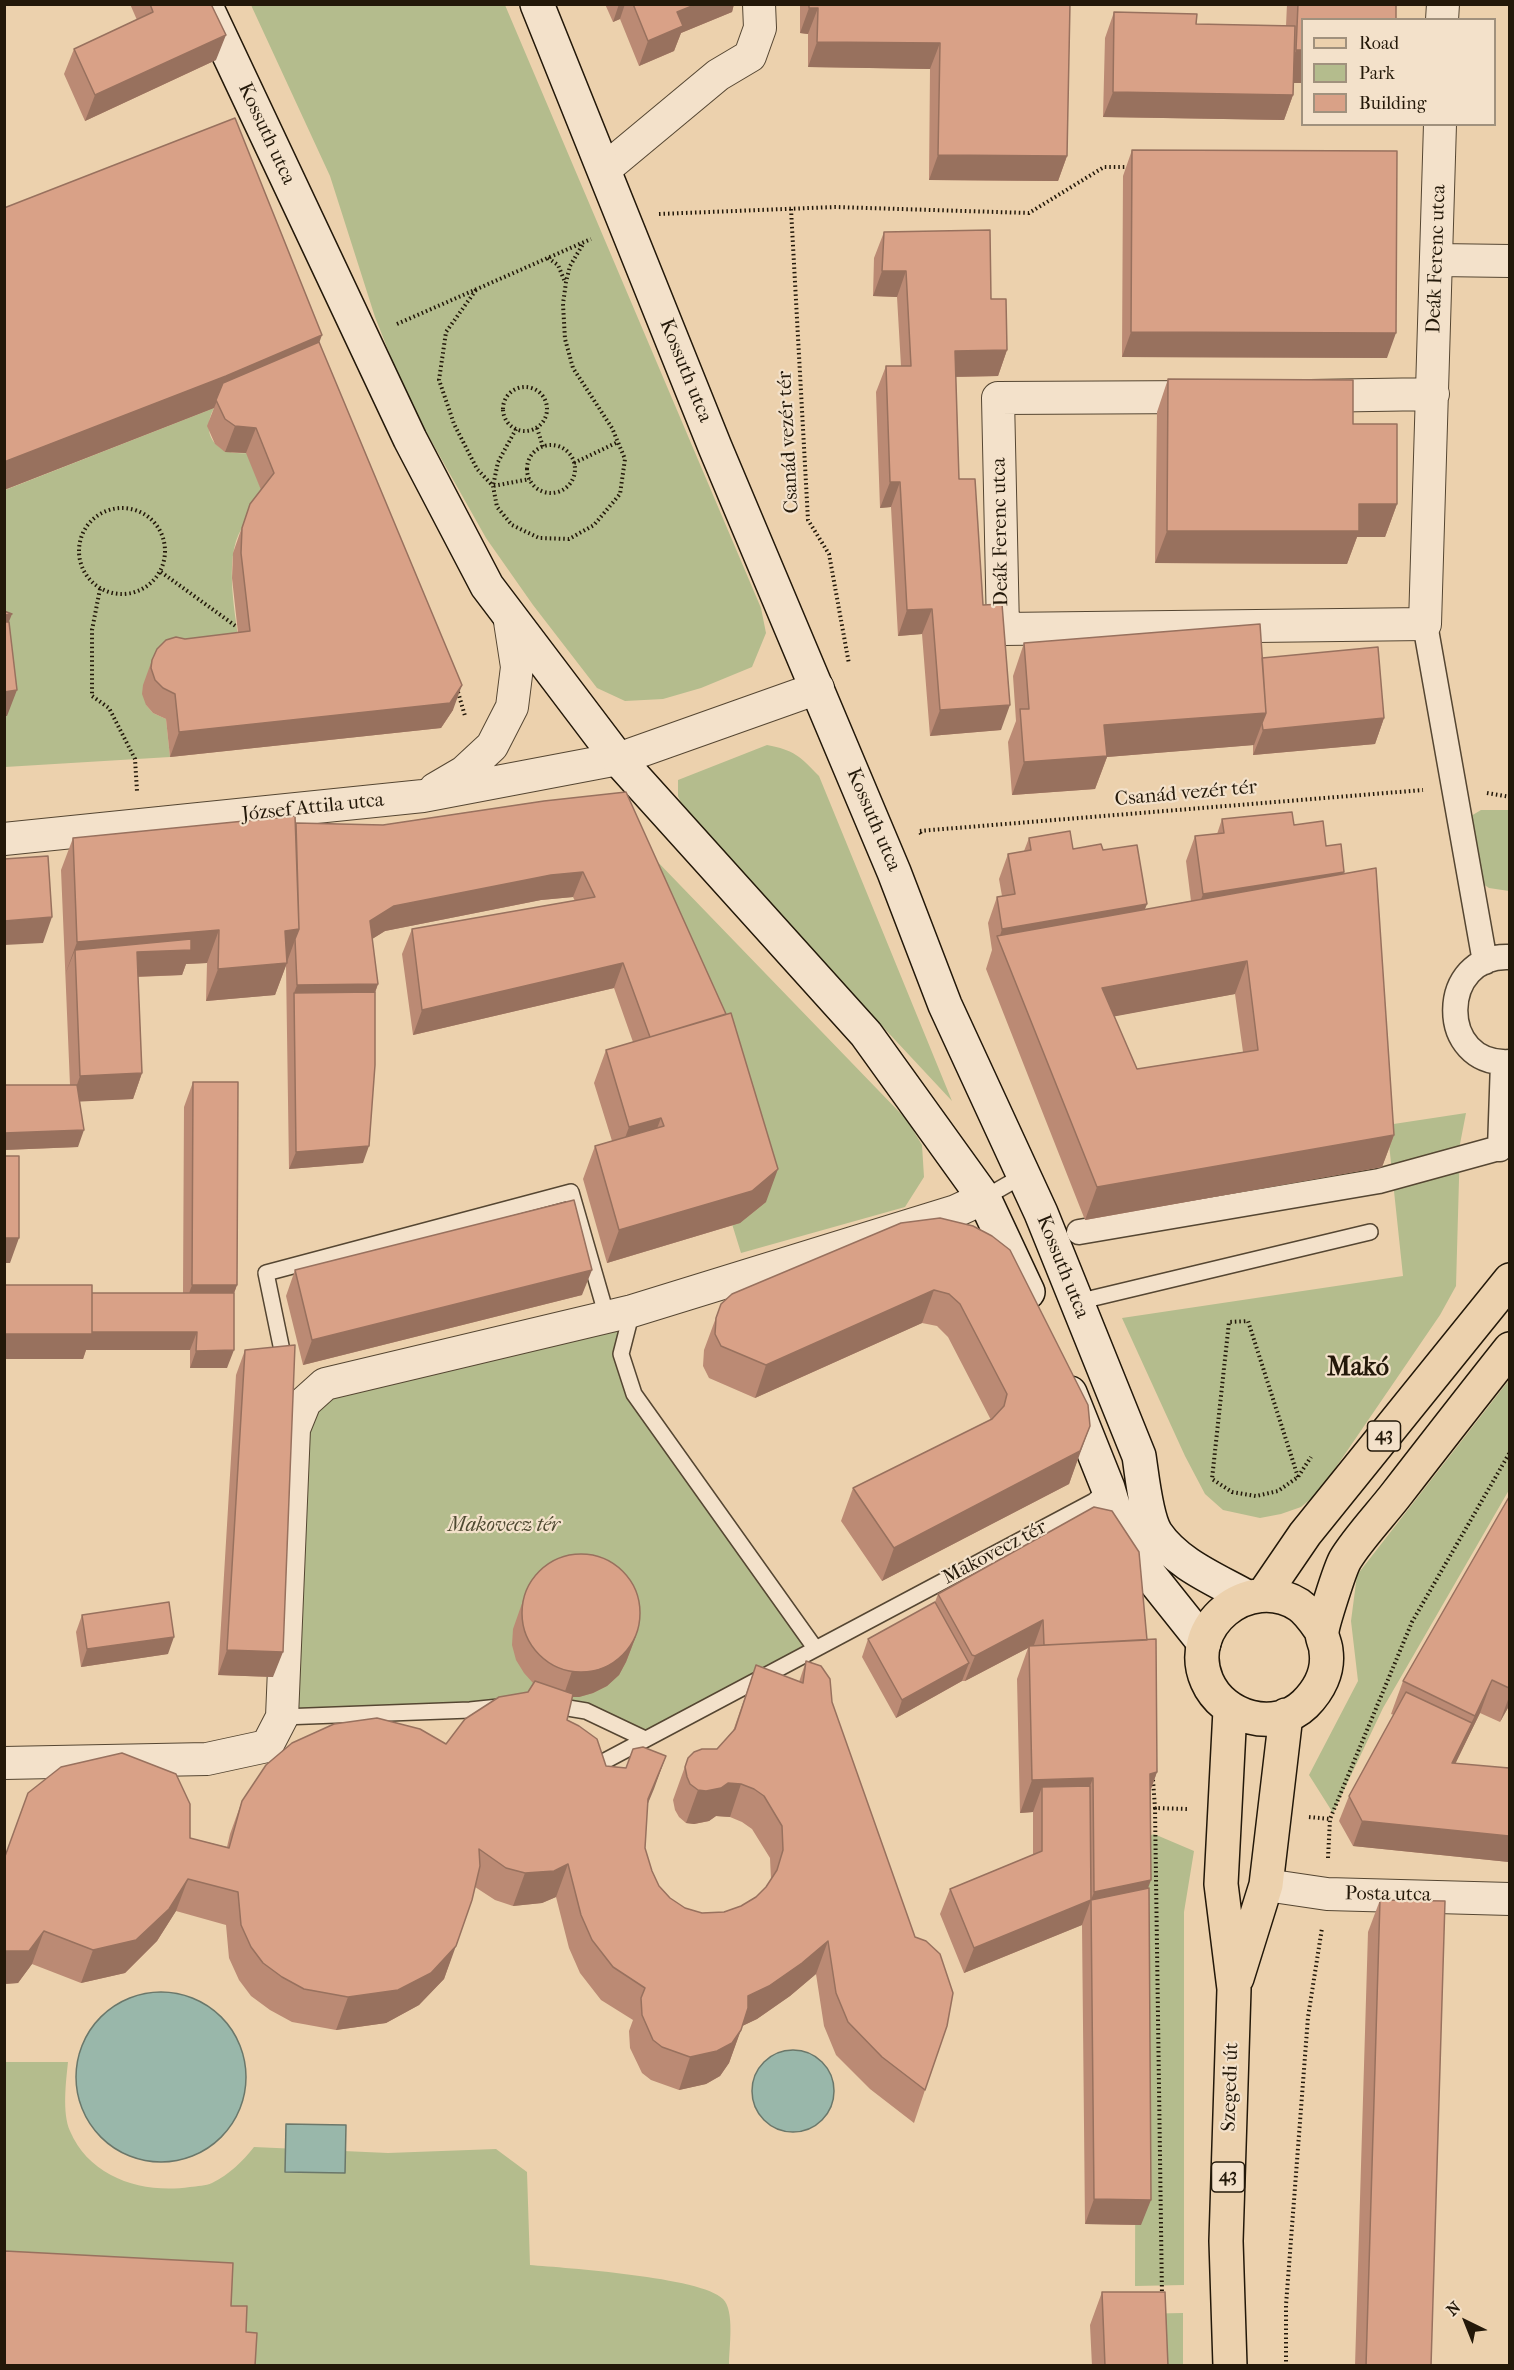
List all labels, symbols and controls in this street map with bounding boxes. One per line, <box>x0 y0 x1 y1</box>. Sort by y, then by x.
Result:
legend <box>1301 18 1496 126</box>
text: Road <box>1359 33 1399 54</box>
text: Park <box>1359 63 1395 84</box>
street label: Kossuth utca <box>232 79 300 189</box>
text: Building <box>1359 93 1426 114</box>
street label: Deák Ferenc utca <box>1422 184 1452 334</box>
street label: Kossuth utca <box>653 316 717 426</box>
street label: Csanád vezér tér <box>773 370 805 514</box>
street label: Deák Ferenc utca <box>988 457 1014 607</box>
street label: Kossuth utca <box>841 765 905 875</box>
street label: Csanád vezér tér <box>1114 776 1258 812</box>
street label: József Attila utca <box>241 789 385 827</box>
street label: Kossuth utca <box>1030 1212 1094 1322</box>
district label: Makó <box>1327 1353 1389 1385</box>
road number: 43 <box>1368 1421 1400 1451</box>
park label: Makovecz tér <box>448 1514 560 1538</box>
street label: Makovecz tér <box>939 1516 1051 1590</box>
street label: Posta utca <box>1345 1882 1431 1908</box>
street label: Szegedi út <box>1217 2042 1245 2132</box>
road number: 43 <box>1212 2162 1244 2192</box>
north arrow <box>1436 2292 1496 2352</box>
text: N <box>1442 2297 1464 2320</box>

